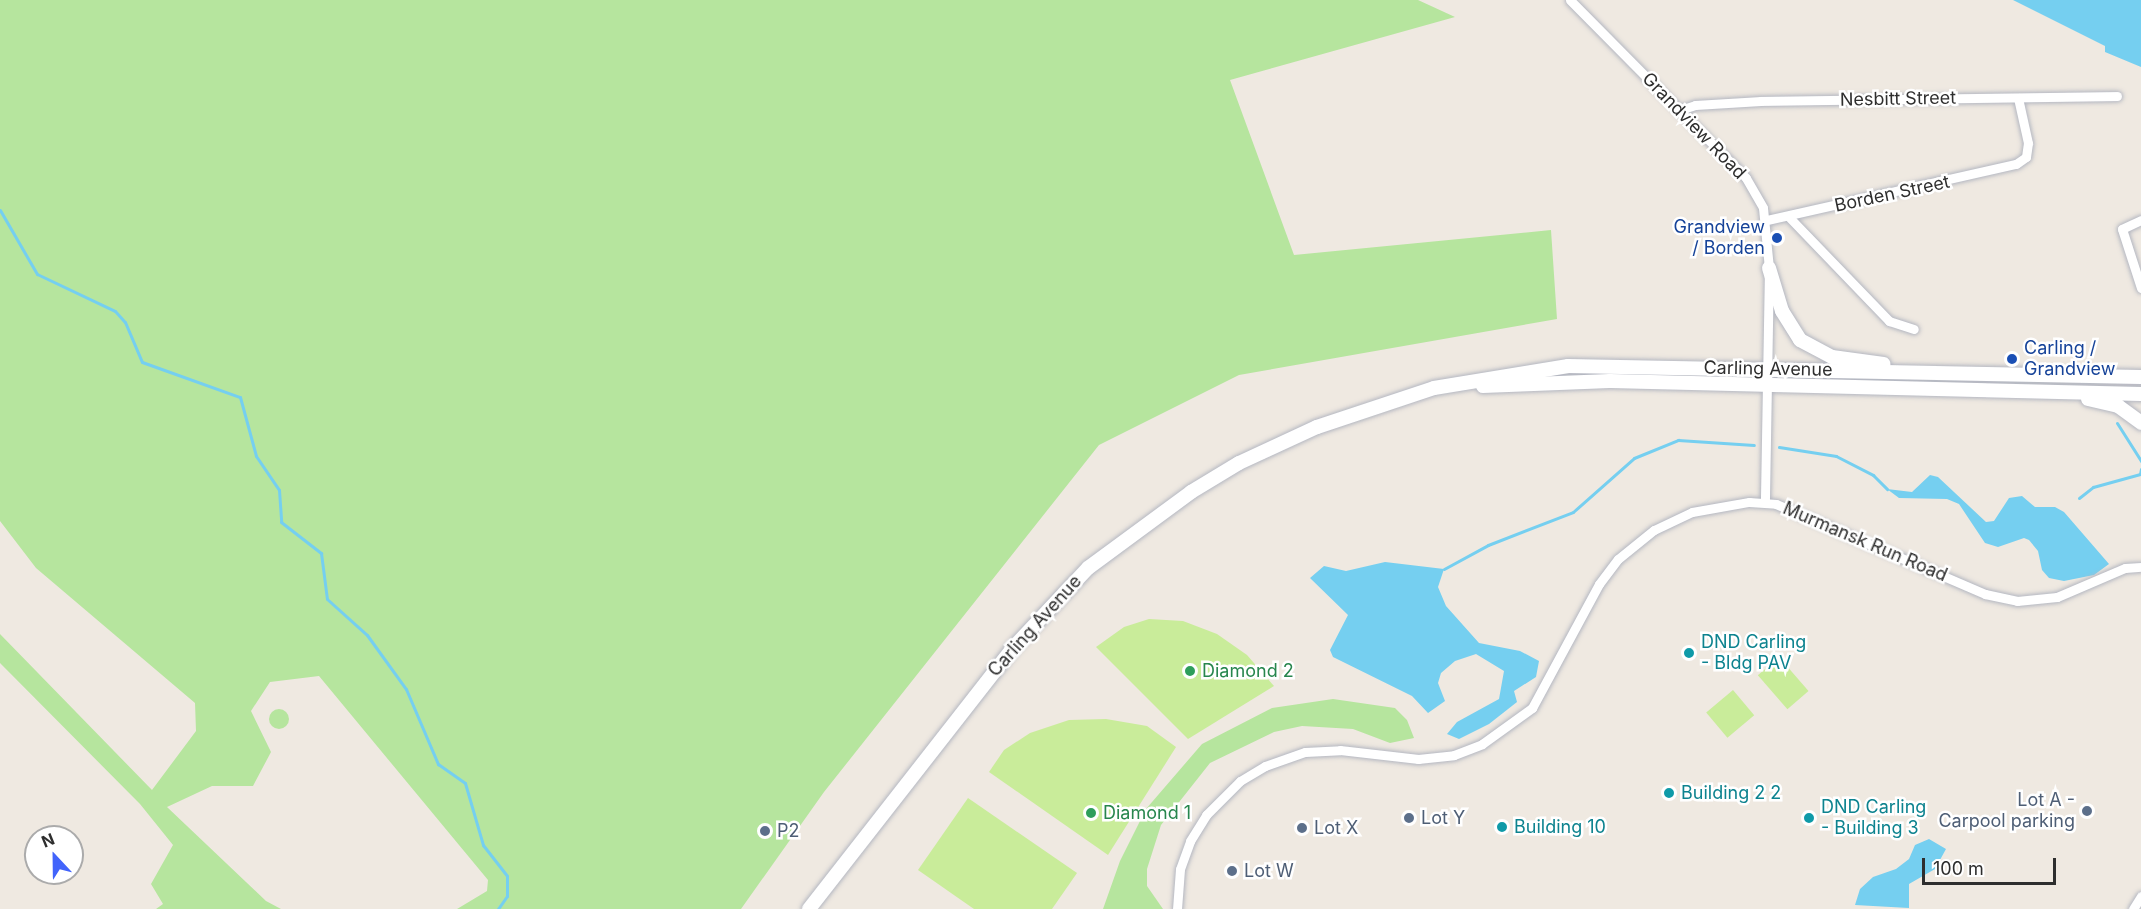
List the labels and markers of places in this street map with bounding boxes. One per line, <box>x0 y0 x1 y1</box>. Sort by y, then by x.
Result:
place label: Grandview / Borden <box>1674 217 1765 260</box>
marker: Grandview / Borden <box>1770 231 1784 245</box>
place label: Carling / Grandview <box>2024 338 2115 380</box>
marker: Carling / Grandview <box>2005 352 2019 366</box>
place label: DND Carling - Bldg PAV <box>1701 632 1806 674</box>
marker: DND Carling - Bldg PAV <box>1682 646 1696 660</box>
place label: Diamond 2 <box>1202 660 1294 682</box>
marker: Diamond 2 <box>1183 664 1197 678</box>
place label: Building 2 2 <box>1681 782 1781 804</box>
marker: Building 2 2 <box>1662 786 1676 800</box>
place label: Lot A - Carpool parking <box>1938 790 2075 832</box>
place label: DND Carling - Building 3 <box>1821 797 1926 840</box>
place label: Diamond 1 <box>1103 802 1191 824</box>
marker: Lot A - Carpool parking <box>2080 804 2094 818</box>
marker: Diamond 1 <box>1084 806 1098 820</box>
place label: Lot Y <box>1421 807 1465 829</box>
marker: Lot Y <box>1402 811 1416 825</box>
marker: DND Carling - Building 3 <box>1802 811 1816 825</box>
place label: Building 10 <box>1514 816 1606 838</box>
place label: Lot X <box>1314 817 1358 839</box>
place label: P2 <box>777 820 799 842</box>
marker: Building 10 <box>1495 820 1509 834</box>
marker: Lot X <box>1295 821 1309 835</box>
marker: P2 <box>758 824 772 838</box>
place label: Lot W <box>1244 860 1294 882</box>
marker: Lot W <box>1225 864 1239 878</box>

